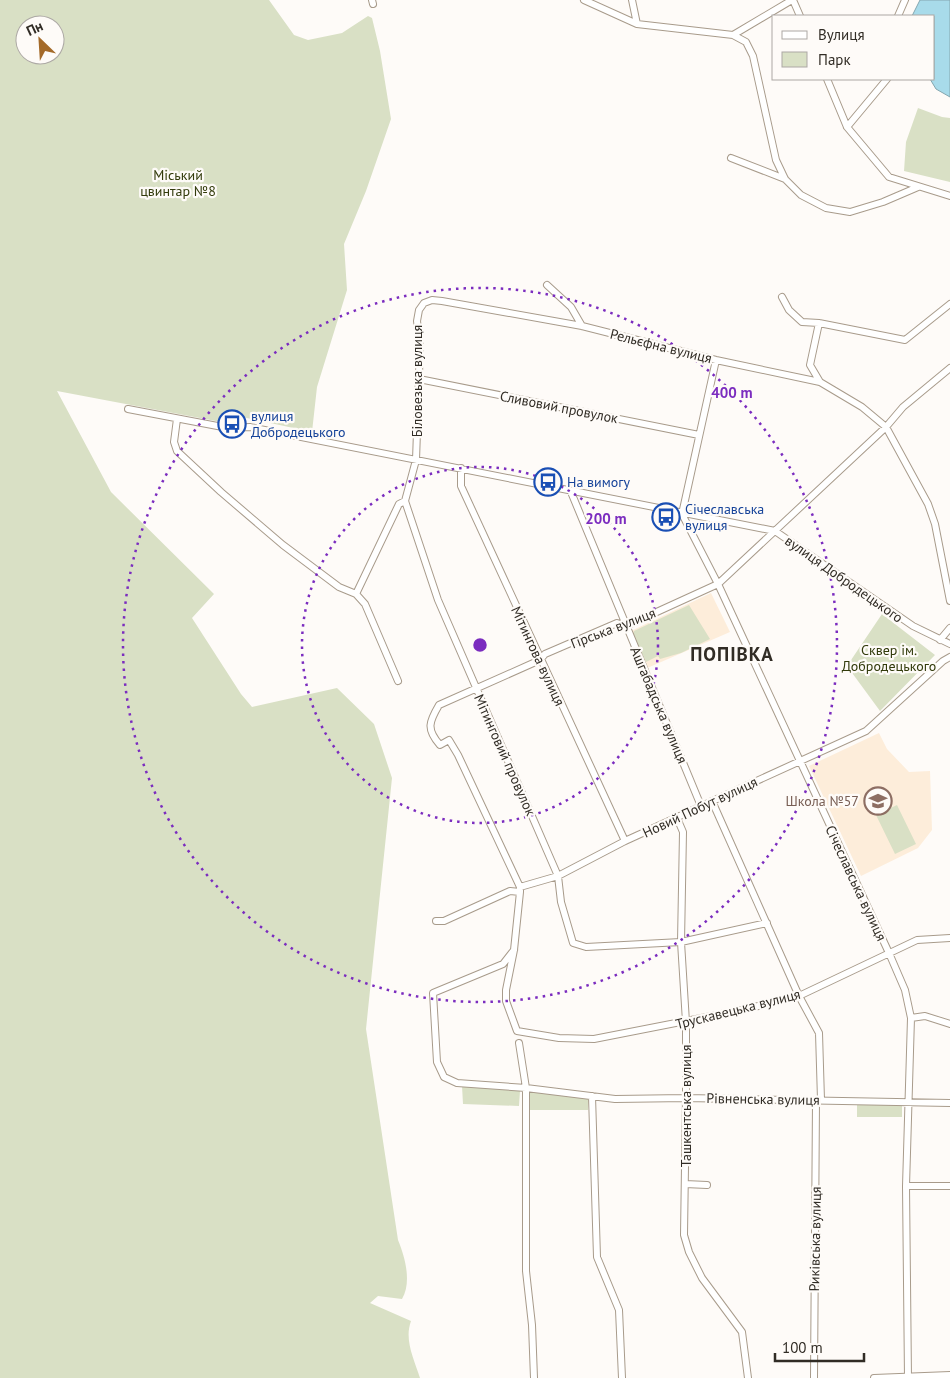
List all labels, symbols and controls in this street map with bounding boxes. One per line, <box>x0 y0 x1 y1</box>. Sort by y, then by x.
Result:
north arrow <box>15 15 65 65</box>
legend <box>772 15 935 80</box>
text: Пн <box>23 17 46 40</box>
text: Вулиця <box>818 25 865 44</box>
text: Парк <box>818 50 851 69</box>
park label: Міський цвинтар №8 <box>140 166 216 200</box>
street label: Біловезька вулиця <box>408 325 426 437</box>
street label: Рельєфна вулиця <box>608 325 714 367</box>
text: 400 m <box>711 383 753 402</box>
street label: Сливовий провулок <box>498 387 620 427</box>
place label: вулиця Добродецького <box>251 407 345 441</box>
bus stop icon: вулиця Добродецького <box>217 409 247 439</box>
bus stop icon: На вимогу <box>533 467 563 497</box>
place label: На вимогу <box>567 473 630 491</box>
place label: Січеславська вулиця <box>685 500 764 534</box>
bus stop icon: Січеславська вулиця <box>651 502 681 532</box>
text: 200 m <box>585 509 627 528</box>
street label: вулиця Добродецького <box>781 531 907 627</box>
street label: Мітингова вулиця <box>507 603 569 709</box>
street label: Гірська вулиця <box>568 604 658 652</box>
centre of rings <box>471 636 489 654</box>
park label: Сквер ім. Добродецького <box>842 641 936 675</box>
district label: ПОПІВКА <box>690 642 774 666</box>
street label: Ашгабадська вулиця <box>626 644 692 766</box>
street label: Мітинговий провулок <box>470 691 540 819</box>
street label: Новий Побут вулиця <box>640 772 760 842</box>
school or university icon: Школа №57 <box>863 786 893 816</box>
place label: Школа №57 <box>785 792 859 810</box>
street label: Січеславська вулиця <box>821 822 891 944</box>
street label: Трускавецька вулиця <box>674 985 802 1033</box>
street label: Ташкентська вулиця <box>677 1045 695 1167</box>
street label: Рівненська вулиця <box>706 1089 820 1109</box>
street label: Риківська вулиця <box>805 1186 825 1292</box>
scale bar <box>775 1330 864 1362</box>
text: 100 m <box>782 1338 823 1357</box>

